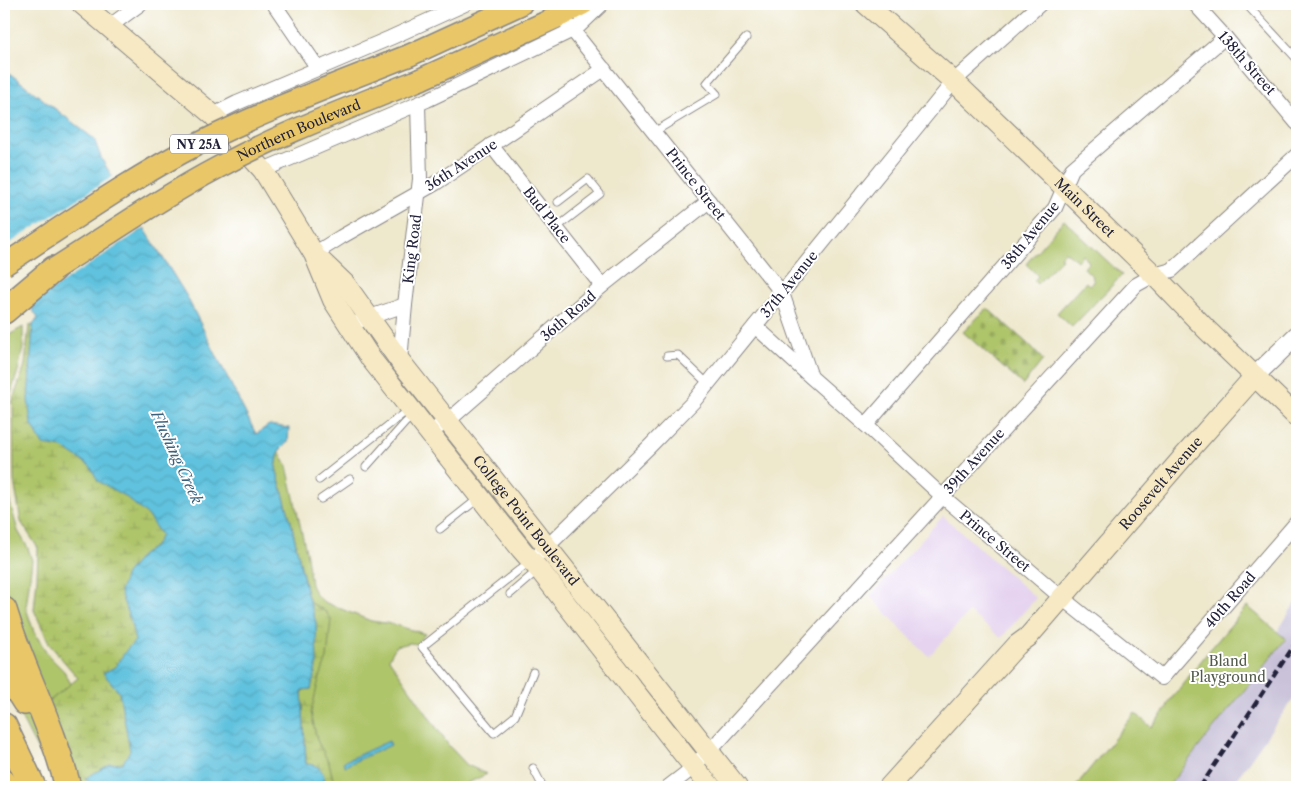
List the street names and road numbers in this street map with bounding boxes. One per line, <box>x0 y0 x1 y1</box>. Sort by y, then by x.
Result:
street label: 138th Street <box>1214 27 1280 99</box>
street label: Northern Boulevard <box>234 95 364 165</box>
road number: NY 25A <box>170 134 228 154</box>
street label: 36th Avenue <box>421 135 501 195</box>
street label: Prince Street <box>662 144 730 224</box>
street label: Main Street <box>1051 174 1119 241</box>
street label: Bud Place <box>519 183 575 247</box>
street label: 38th Avenue <box>997 197 1063 273</box>
street label: King Road <box>399 213 425 285</box>
street label: 37th Avenue <box>756 247 822 321</box>
street label: 36th Road <box>536 287 600 345</box>
street label: 39th Avenue <box>940 424 1008 498</box>
street label: Roosevelt Avenue <box>1115 432 1206 534</box>
street label: College Point Boulevard <box>469 451 583 589</box>
street label: Prince Street <box>956 506 1034 576</box>
street label: 40th Road <box>1201 568 1260 632</box>

